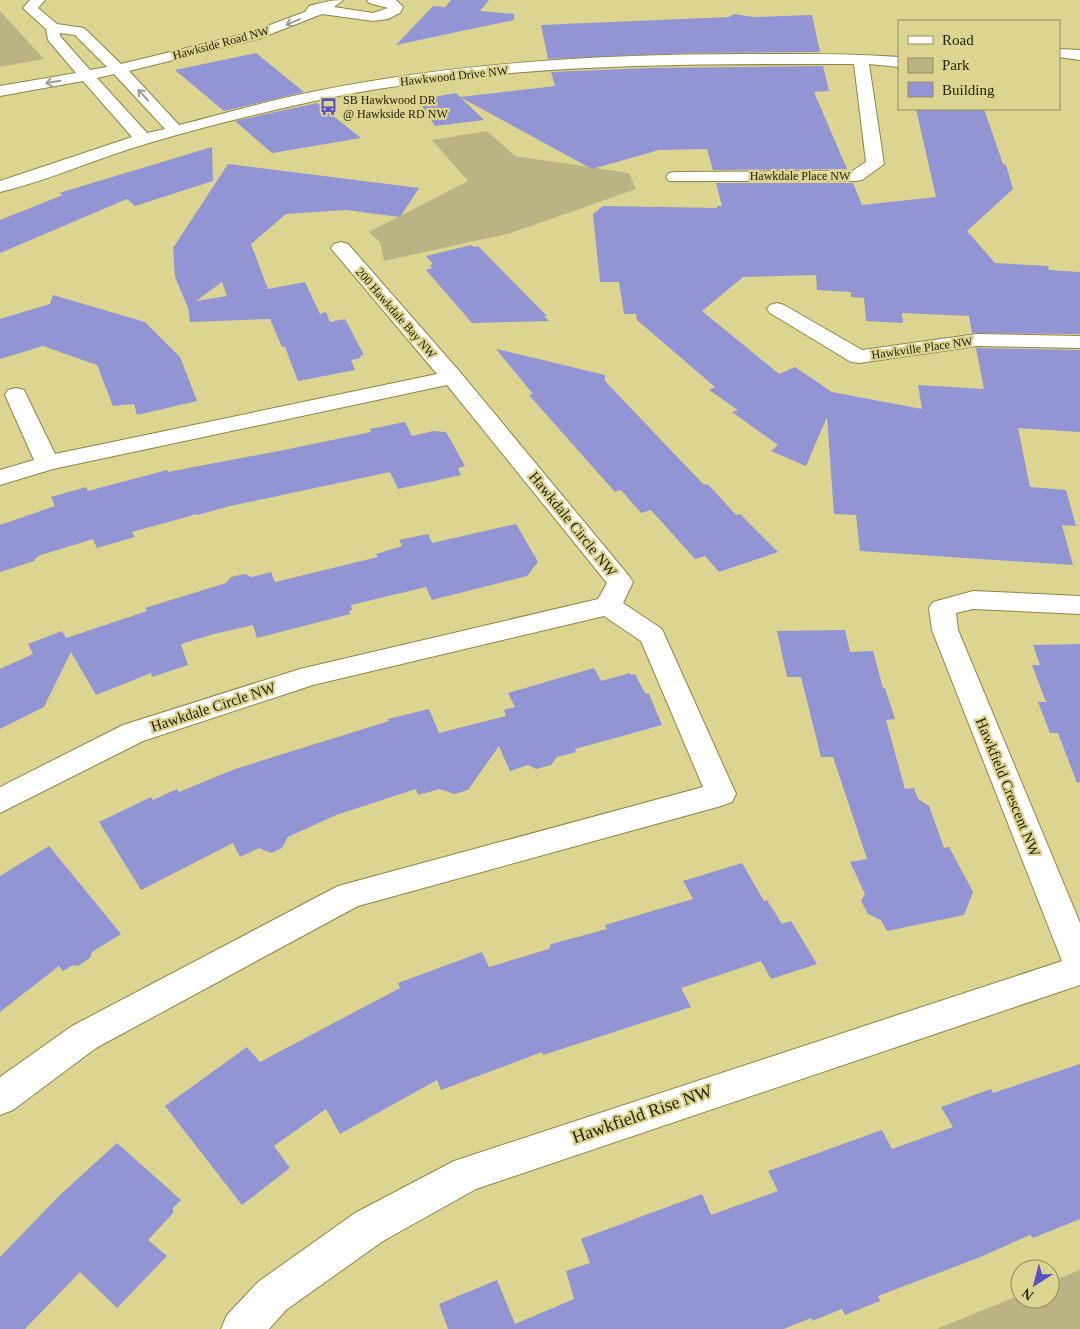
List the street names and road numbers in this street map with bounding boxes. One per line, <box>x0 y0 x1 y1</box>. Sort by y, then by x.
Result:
street label: Hawkside Road NW <box>171 23 271 63</box>
street label: Hawkwood Drive NW <box>399 63 509 89</box>
street label: Hawkdale Place NW <box>750 169 851 183</box>
street label: 200 Hawkdale Bay NW <box>353 265 439 361</box>
street label: Hawkville Place NW <box>871 334 974 362</box>
street label: Hawkdale Circle NW <box>526 468 621 580</box>
street label: Hawkdale Circle NW <box>149 679 278 735</box>
street label: Hawkfield Crescent NW <box>973 715 1044 860</box>
street label: Hawkfield Rise NW <box>569 1081 715 1147</box>

